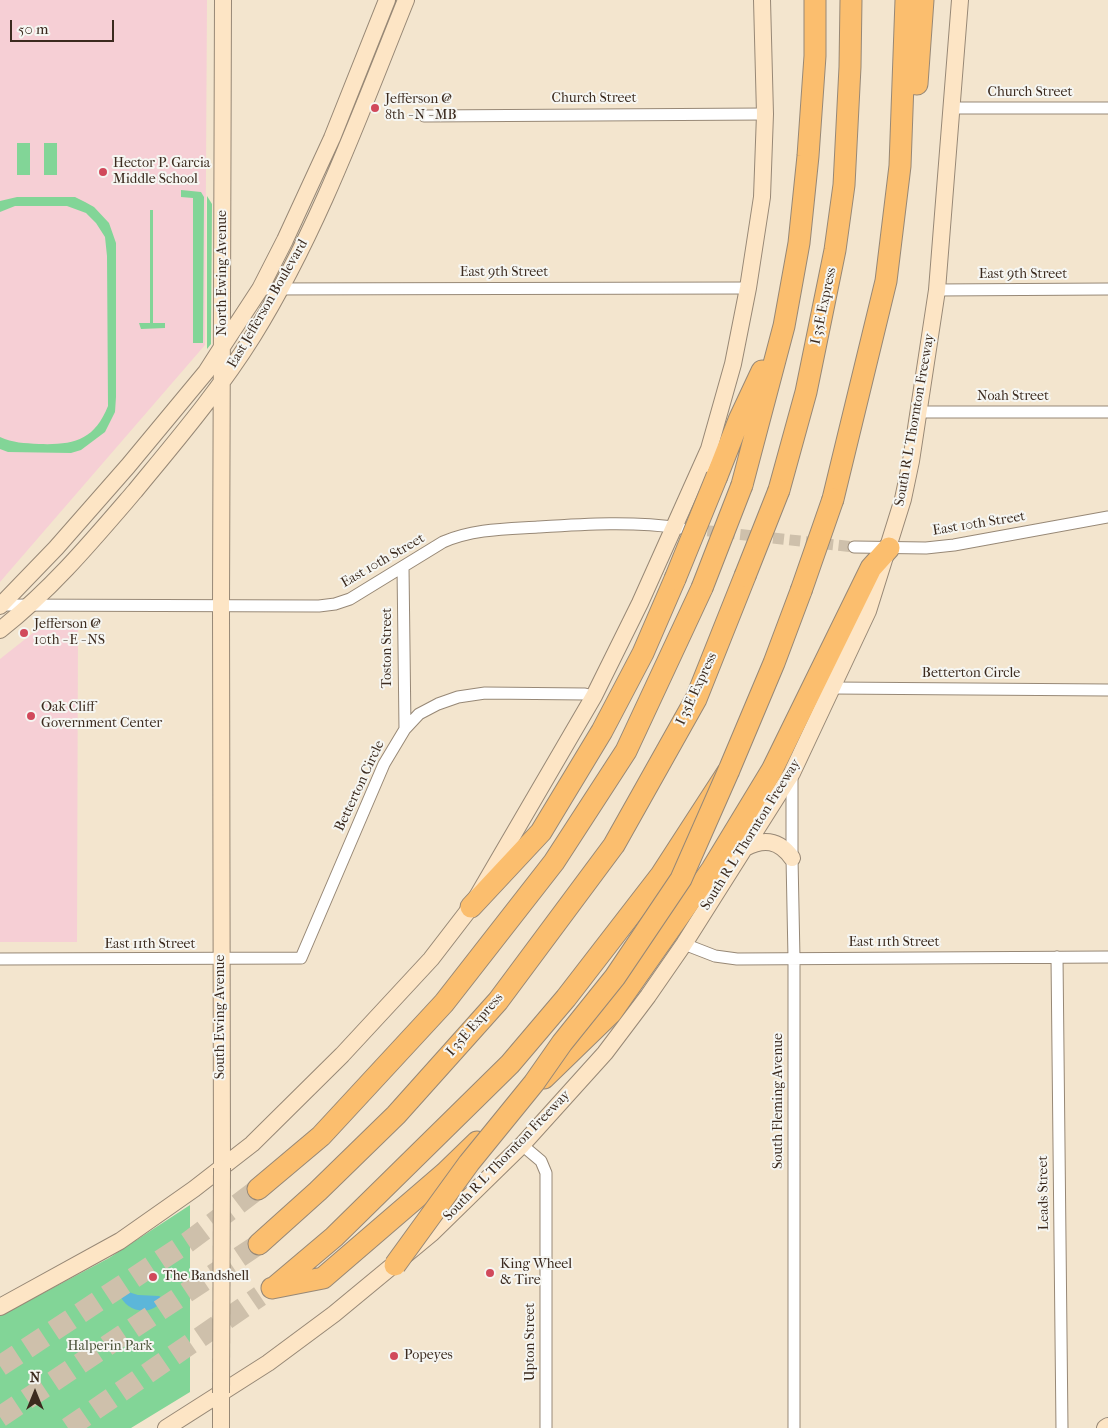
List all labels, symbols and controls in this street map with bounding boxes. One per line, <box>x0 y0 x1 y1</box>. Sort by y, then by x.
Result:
scale bar <box>12 10 116 42</box>
text: 50 m <box>18 20 48 38</box>
street label: Church Street <box>988 85 1072 101</box>
street label: Church Street <box>552 91 636 107</box>
place label: Jefferson @ 8th - N - MB <box>385 92 457 124</box>
marker: Jefferson @ 8th - N - MB <box>369 102 381 114</box>
place label: Hector P. Garcia Middle School <box>113 156 210 188</box>
marker: Hector P. Garcia Middle School <box>97 166 109 178</box>
street label: North Ewing Avenue <box>215 210 231 336</box>
street label: East Jefferson Boulevard <box>224 237 312 371</box>
street label: East 9th Street <box>460 265 548 281</box>
street label: I 35E Express <box>808 266 840 346</box>
street label: East 9th Street <box>979 267 1067 283</box>
street label: South R L Thornton Freeway <box>892 332 938 508</box>
street label: Noah Street <box>977 389 1049 405</box>
street label: East 10th Street <box>931 508 1027 540</box>
street label: East 10th Street <box>338 530 428 592</box>
street label: Toston Street <box>380 608 396 688</box>
place label: Jefferson @ 10th - E - NS <box>34 617 105 650</box>
marker: Jefferson @ 10th - E - NS <box>18 627 30 639</box>
street label: I 35E Express <box>673 650 721 728</box>
street label: Betterton Circle <box>922 666 1020 682</box>
place label: Oak Cliff Government Center <box>41 700 162 732</box>
marker: Oak Cliff Government Center <box>25 710 37 722</box>
street label: Betterton Circle <box>332 738 388 834</box>
street label: South R L Thornton Freeway <box>697 756 805 914</box>
street label: East 11th Street <box>849 935 939 951</box>
street label: East 11th Street <box>105 937 195 953</box>
street label: South Ewing Avenue <box>213 955 229 1079</box>
street label: I 35E Express <box>443 990 507 1060</box>
street label: South Fleming Avenue <box>771 1033 787 1169</box>
street label: South R L Thornton Freeway <box>440 1087 574 1225</box>
street label: Leads Street <box>1035 1156 1053 1230</box>
place label: King Wheel & Tire <box>500 1257 572 1290</box>
marker: King Wheel & Tire <box>484 1267 496 1279</box>
place label: The Bandshell <box>163 1269 249 1285</box>
marker: The Bandshell <box>147 1271 159 1283</box>
street label: Upton Street <box>523 1303 539 1381</box>
park label: Halperin Park <box>68 1339 152 1355</box>
place label: Popeyes <box>404 1348 453 1364</box>
marker: Popeyes <box>388 1350 400 1362</box>
north arrow <box>10 1368 60 1418</box>
text: N <box>30 1369 40 1386</box>

